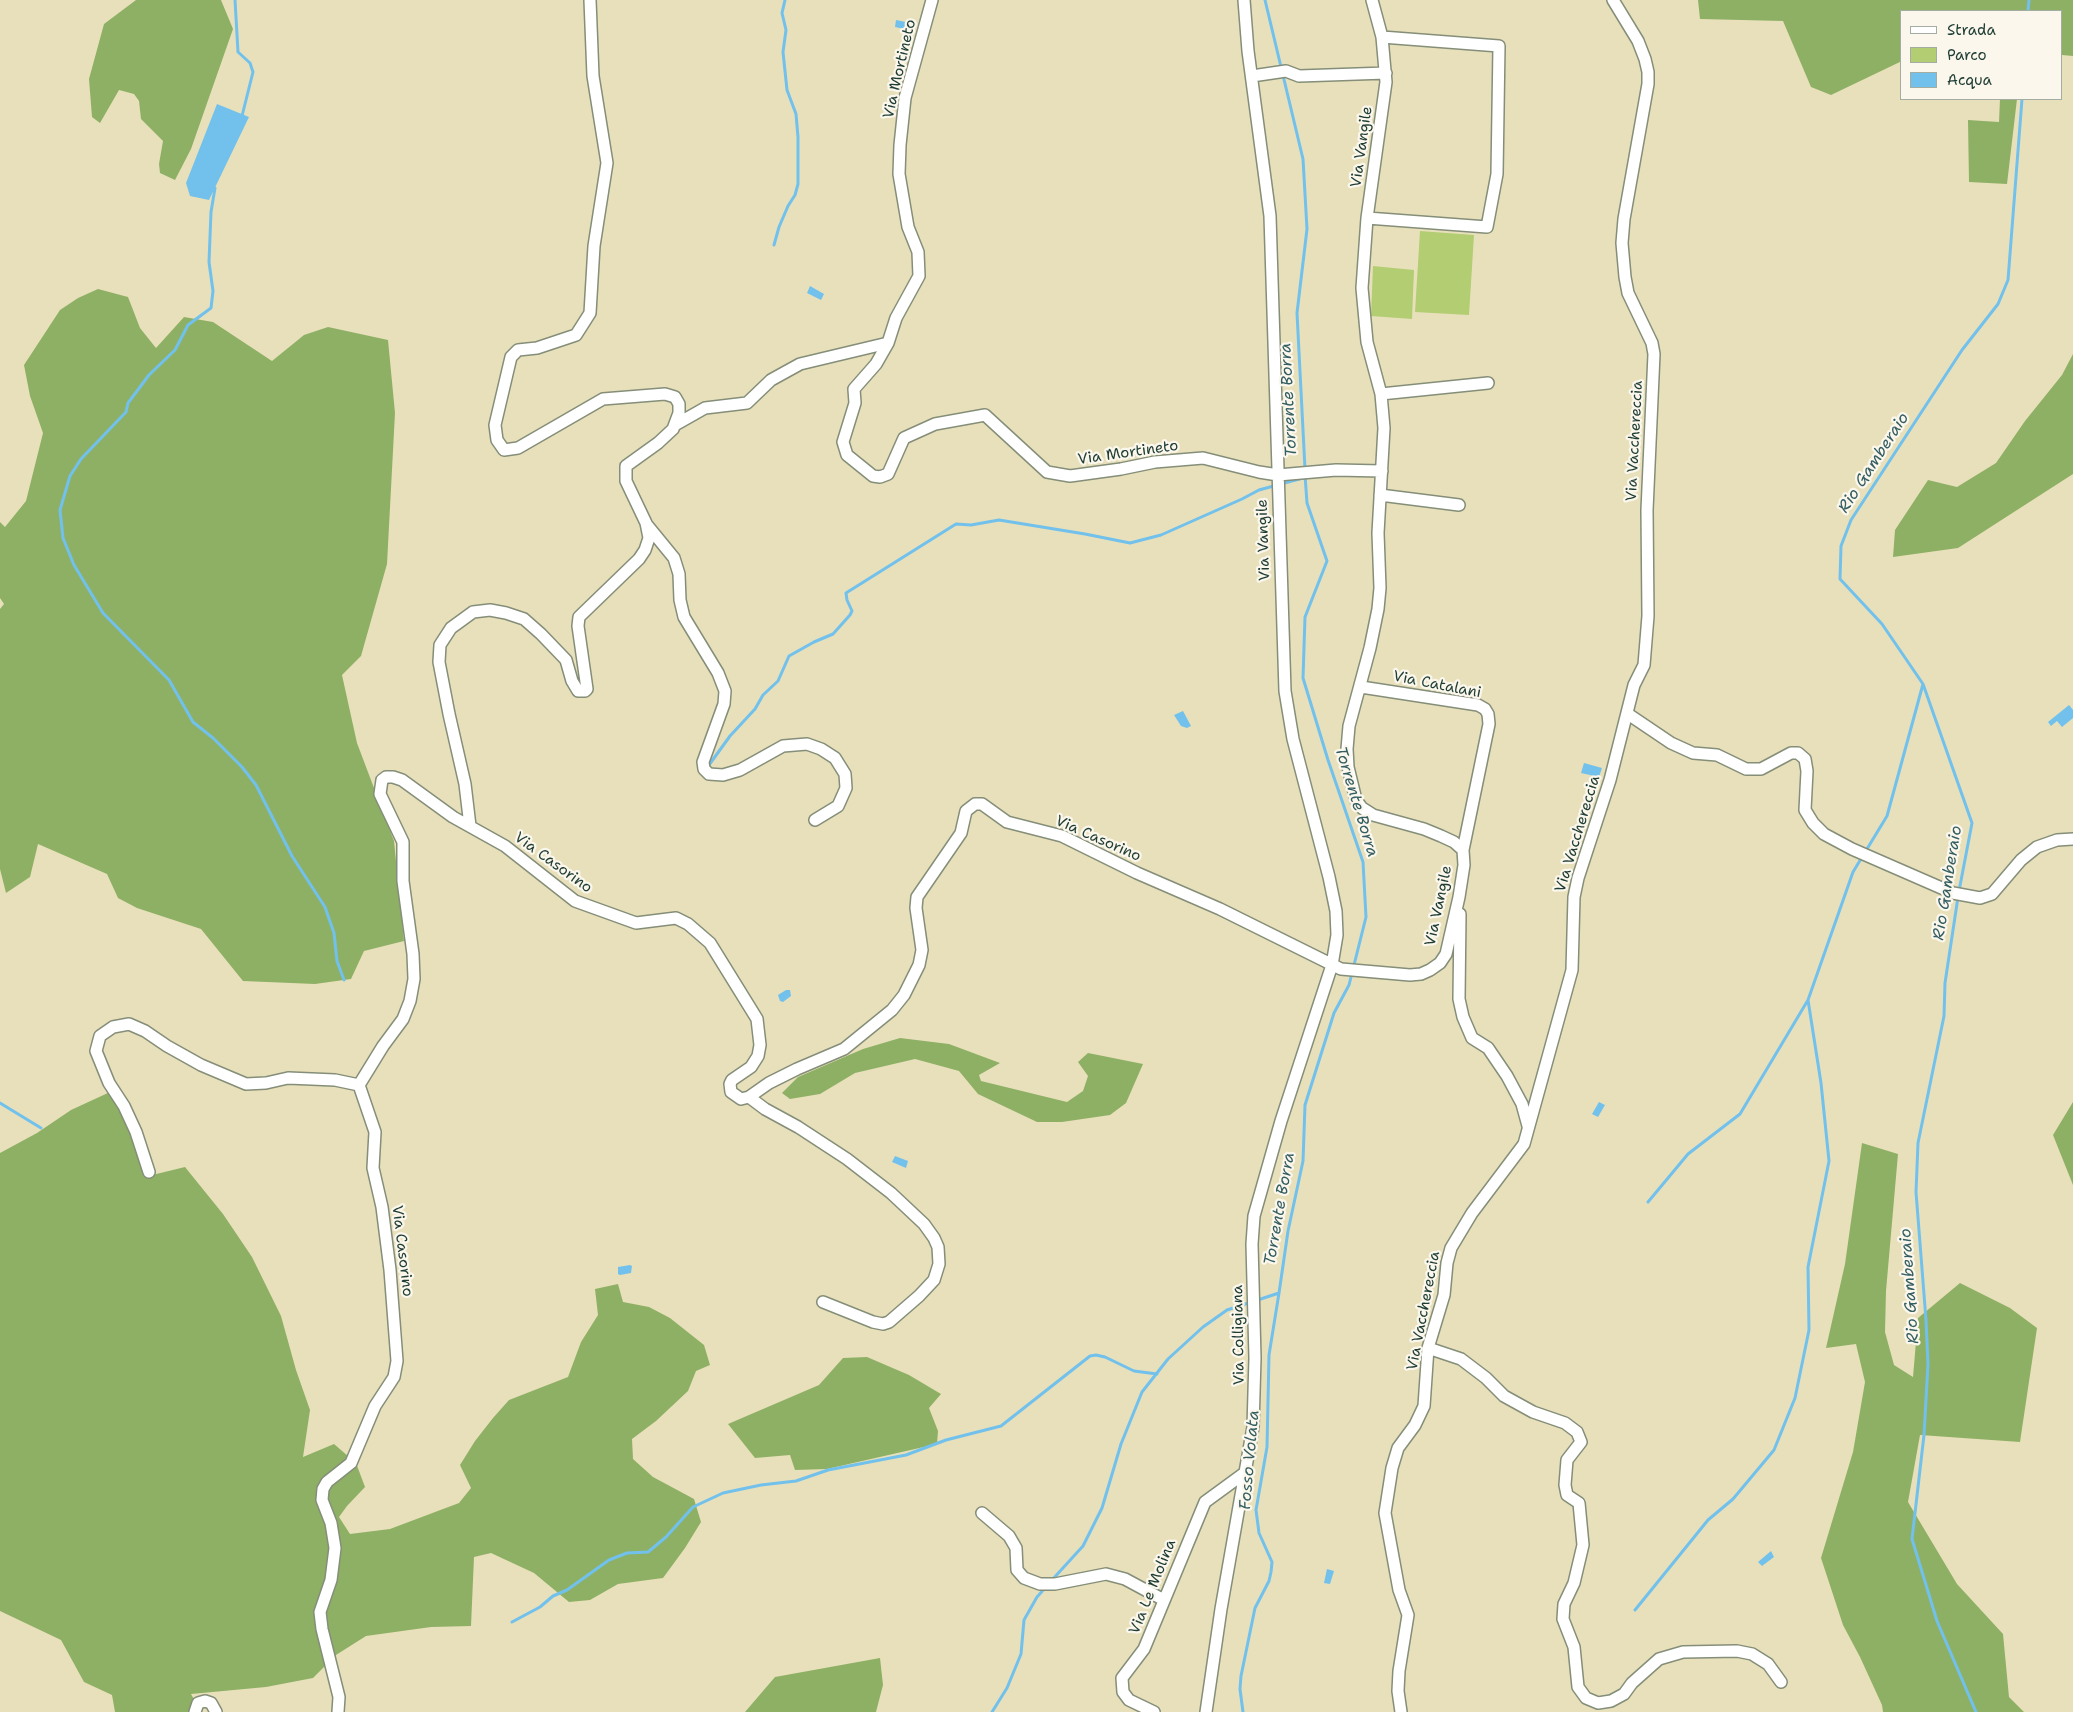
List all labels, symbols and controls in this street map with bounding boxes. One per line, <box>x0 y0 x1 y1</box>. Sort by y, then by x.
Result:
legend <box>1900 10 2063 100</box>
street label: Via Mortineto <box>880 18 920 120</box>
text: Strada <box>1947 20 1996 40</box>
text: Parco <box>1947 45 1987 65</box>
text: Acqua <box>1947 70 1992 90</box>
street label: Via Vangile <box>1347 105 1377 189</box>
water label: Torrente Borra <box>1276 342 1302 458</box>
street label: Via Vacchereccia <box>1623 380 1647 502</box>
water label: Rio Gamberaio <box>1834 409 1914 517</box>
street label: Via Mortineto <box>1077 437 1179 469</box>
street label: Via Vangile <box>1254 499 1274 581</box>
street label: Via Catalani <box>1391 668 1483 702</box>
water label: Torrente Borra <box>1330 745 1382 859</box>
street label: Via Vacchereccia <box>1552 774 1604 894</box>
street label: Via Casorino <box>1052 812 1144 866</box>
water label: Rio Gamberaio <box>1929 824 1967 942</box>
street label: Via Casorino <box>511 829 595 897</box>
street label: Via Vangile <box>1422 864 1456 948</box>
water label: Torrente Borra <box>1261 1151 1299 1267</box>
street label: Via Casorino <box>387 1204 417 1298</box>
water label: Rio Gamberaio <box>1896 1228 1924 1344</box>
street label: Via Vacchereccia <box>1404 1250 1444 1372</box>
street label: Via Colligiana <box>1229 1285 1249 1385</box>
water label: Fosso Volata <box>1236 1409 1264 1511</box>
street label: Via Le Molina <box>1126 1537 1180 1637</box>

